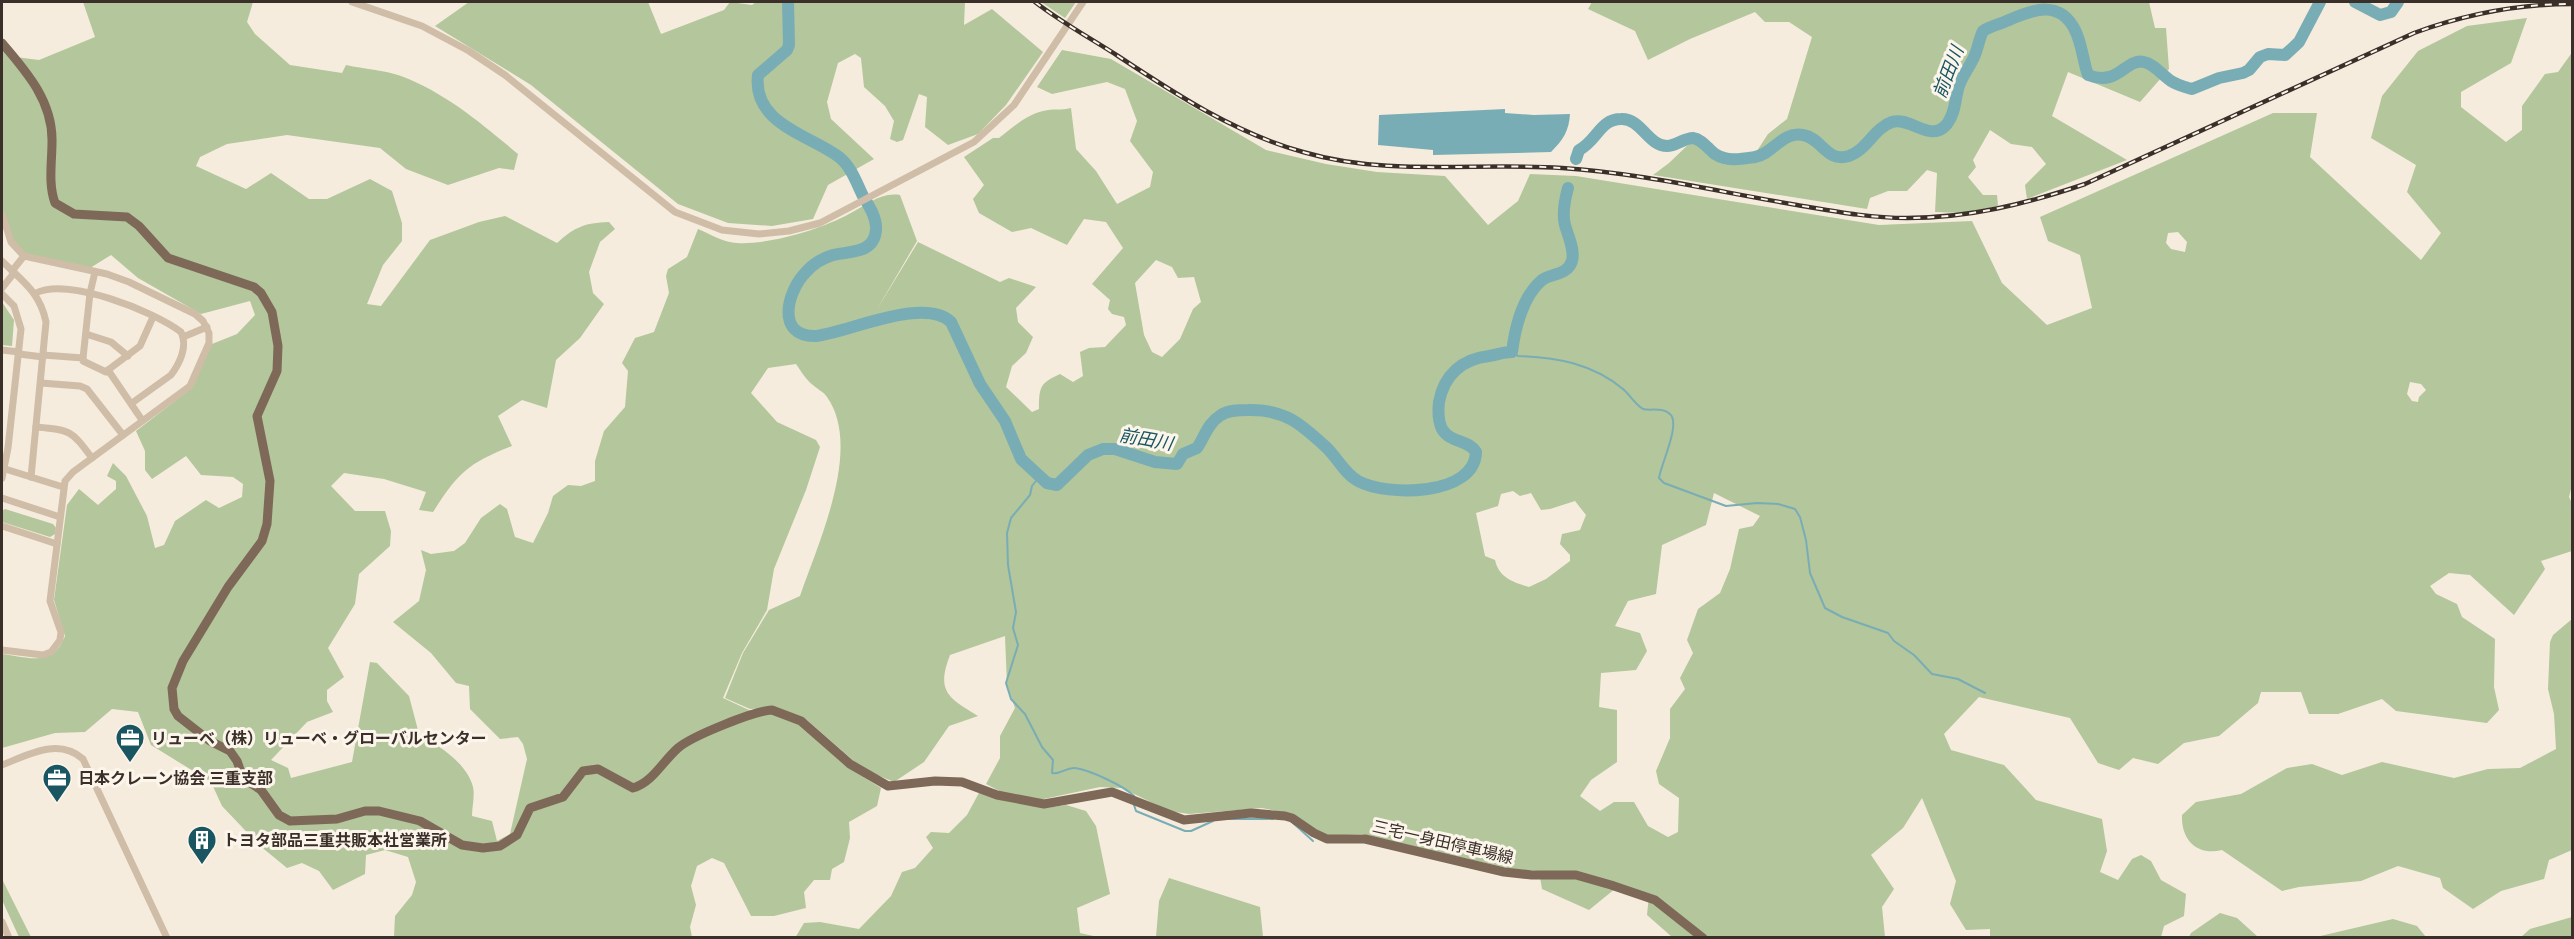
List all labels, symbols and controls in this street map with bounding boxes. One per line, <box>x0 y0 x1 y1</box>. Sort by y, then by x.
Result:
water label: 前田川 <box>1929 41 1968 101</box>
water label: 前田川 <box>1118 424 1176 454</box>
office icon: リューベ（株）リューベ・グローバルセンター <box>114 722 146 764</box>
place label: リューベ（株）リューベ・グローバルセンター <box>151 729 487 748</box>
office icon: 日本クレーン協会 三重支部 <box>41 762 73 804</box>
place label: 日本クレーン協会 三重支部 <box>78 769 273 788</box>
street label: 三宅一身田停車場線 <box>1371 817 1515 867</box>
building icon: トヨタ部品三重共販本社営業所 <box>186 824 218 866</box>
place label: トヨタ部品三重共販本社営業所 <box>223 831 447 850</box>

